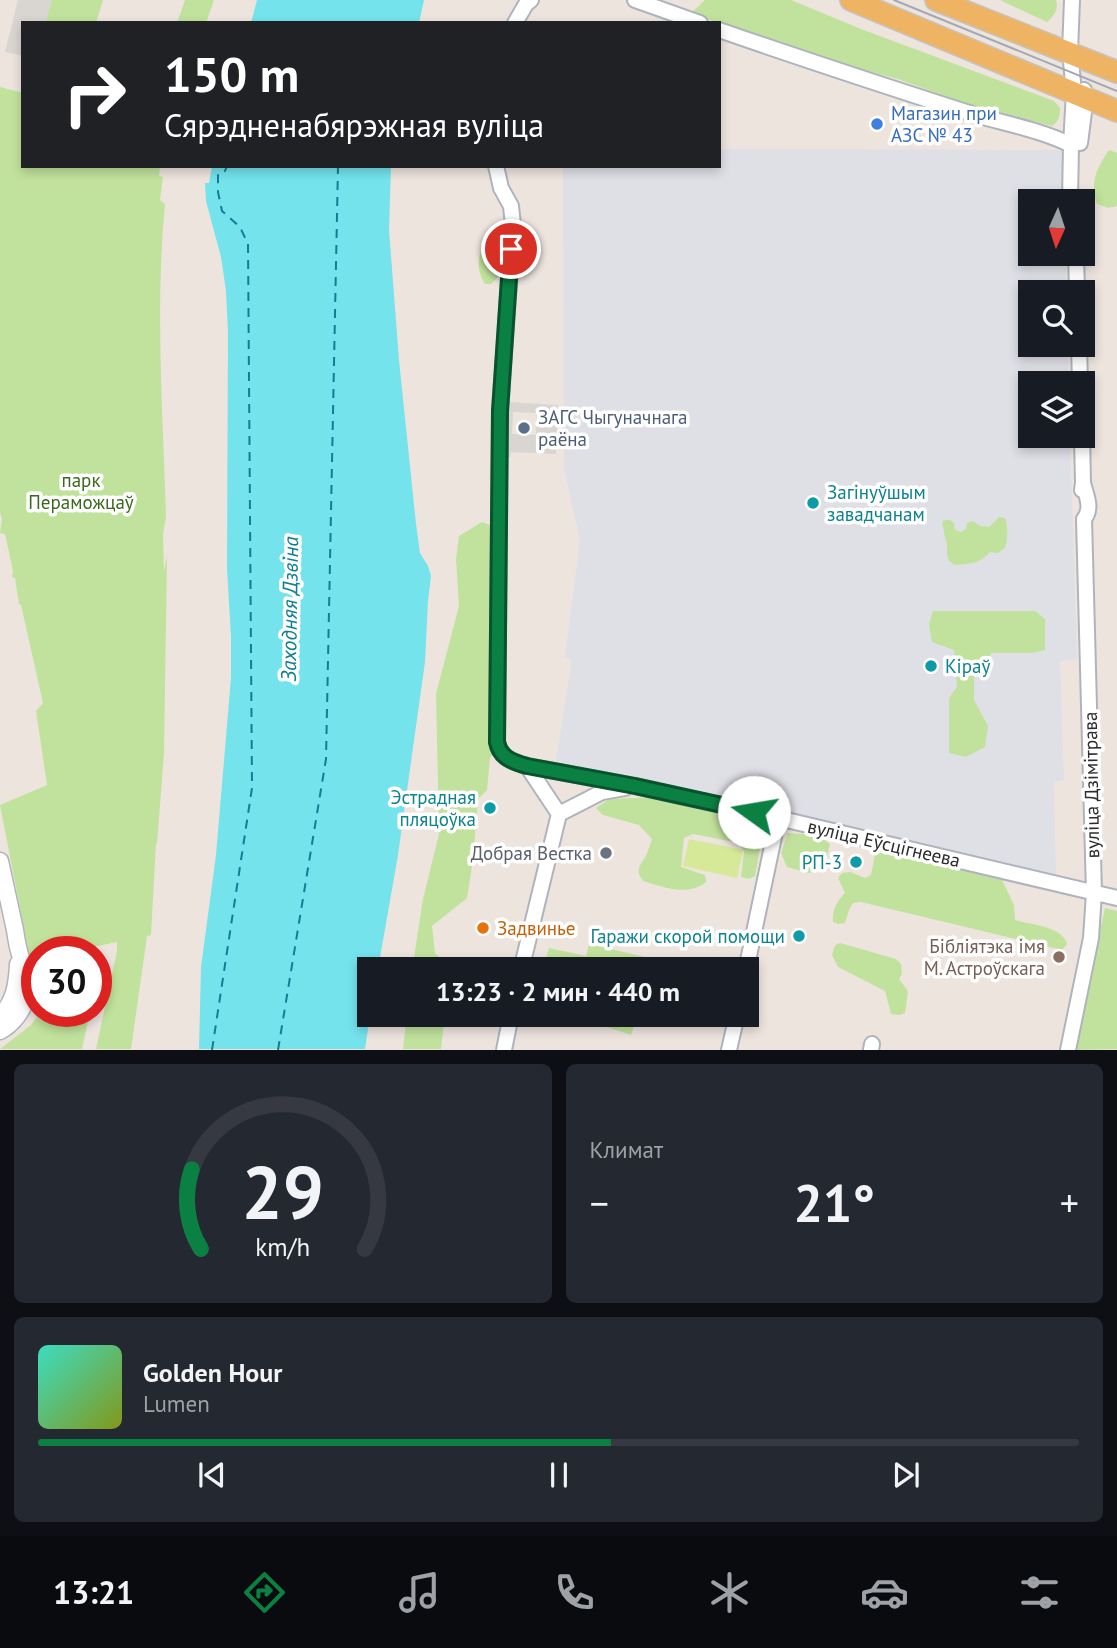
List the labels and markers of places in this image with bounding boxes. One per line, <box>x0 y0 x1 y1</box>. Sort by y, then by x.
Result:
place label: Магазин при АЗС № 43 <box>891 101 997 147</box>
marker: Магазин при АЗС № 43 <box>869 116 885 132</box>
pin <box>481 219 541 279</box>
place label: ЗАГС Чыгуначнага раёна <box>538 405 688 451</box>
marker: ЗАГС Чыгуначнага раёна <box>516 420 532 436</box>
place label: Загінуўшым завадчанам <box>827 480 926 526</box>
marker: Загінуўшым завадчанам <box>805 495 821 511</box>
place label: Кіраў <box>945 654 990 678</box>
marker: Кіраў <box>923 658 939 674</box>
place label: Эстрадная пляцоўка <box>391 785 476 831</box>
marker: Эстрадная пляцоўка <box>482 800 498 816</box>
place label: Добрая Вестка <box>471 841 592 865</box>
marker: Добрая Вестка <box>598 845 614 861</box>
place label: РП-3 <box>802 850 842 874</box>
marker: РП-3 <box>848 854 864 870</box>
place label: Задвинье <box>497 916 575 940</box>
marker: Задвинье <box>475 920 491 936</box>
place label: Гаражи скорой помощи <box>591 924 785 948</box>
marker: Гаражи скорой помощи <box>791 928 807 944</box>
place label: Бібліятэка імя М. Астроўскага <box>924 934 1045 980</box>
marker: Бібліятэка імя М. Астроўскага <box>1051 949 1067 965</box>

